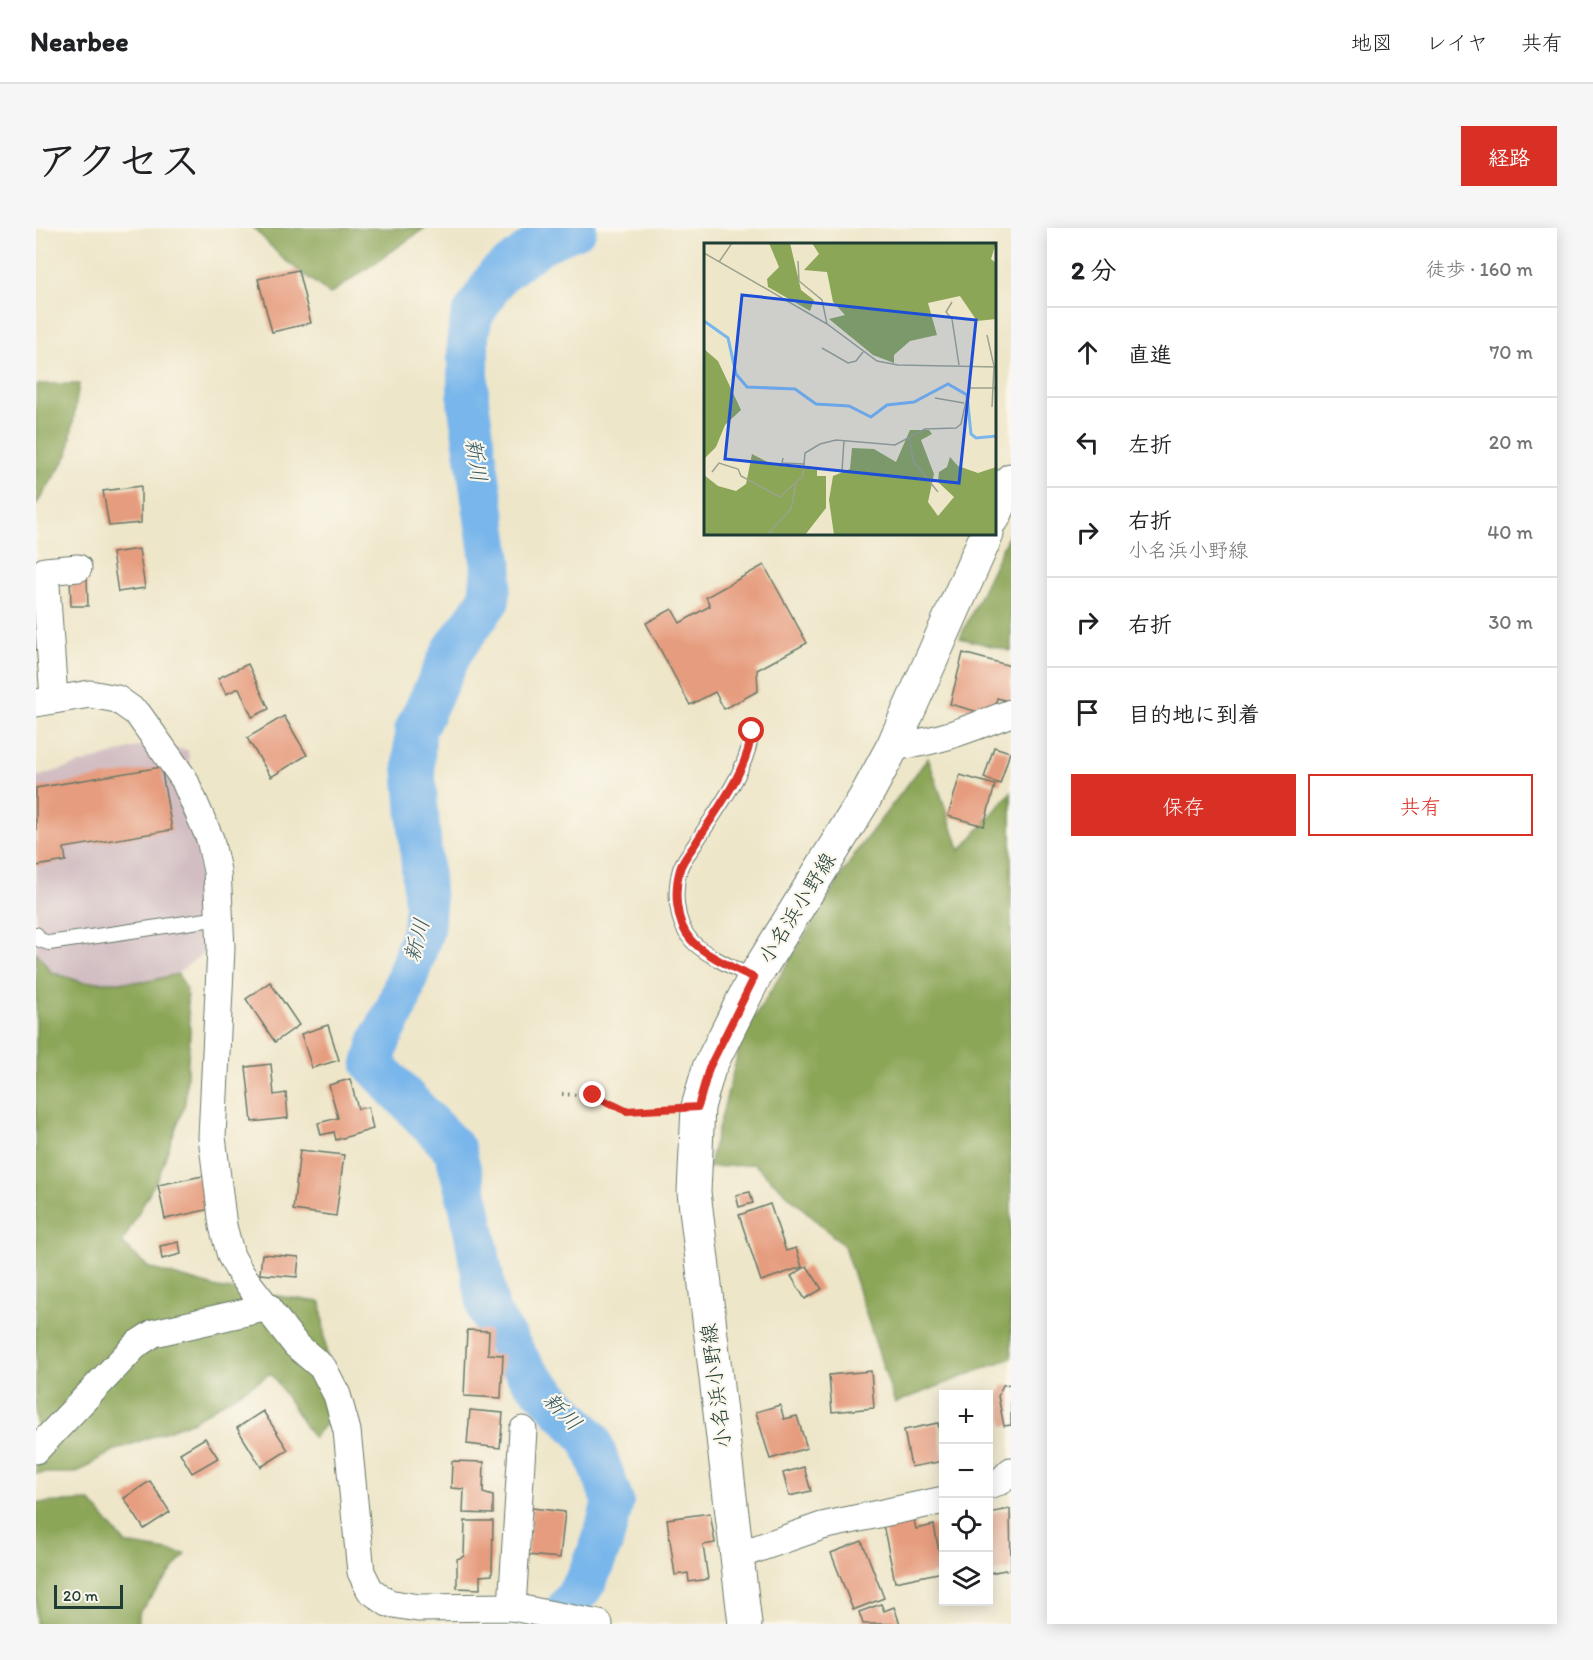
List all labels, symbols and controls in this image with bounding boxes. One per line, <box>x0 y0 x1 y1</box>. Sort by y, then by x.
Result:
text: Nearbee <box>30 24 129 58</box>
text: 地図 <box>1351 30 1393 55</box>
text: レイヤ <box>1426 30 1488 55</box>
text: 共有 <box>1521 30 1563 55</box>
button: 経路 <box>1461 126 1557 186</box>
text: アクセス <box>36 135 201 186</box>
inset map <box>704 243 996 536</box>
text: 2 分 <box>1071 254 1117 286</box>
text: 徒歩 · 160 m <box>1426 257 1533 281</box>
icon: ahead <box>1071 336 1104 369</box>
text: 70 m <box>1489 340 1533 364</box>
text: 直進 <box>1128 341 1172 368</box>
icon: left <box>1071 426 1104 459</box>
text: 20 m <box>1489 430 1533 454</box>
text: 左折 <box>1128 431 1172 458</box>
water label: 新川 <box>460 436 493 484</box>
text: 右折 <box>1128 507 1172 534</box>
icon: right <box>1071 516 1104 549</box>
text: 40 m <box>1487 520 1533 544</box>
text: 小名浜小野線 <box>1128 538 1248 562</box>
icon: right <box>1071 606 1104 639</box>
text: 30 m <box>1488 610 1533 634</box>
text: 右折 <box>1128 611 1172 638</box>
icon: arrive <box>1071 696 1104 729</box>
text: 目的地に到着 <box>1128 701 1260 728</box>
route start <box>738 717 764 743</box>
button: 保存 <box>1071 774 1296 836</box>
button: 共有 <box>1308 774 1533 836</box>
street label: 小名浜小野線 <box>753 848 841 968</box>
water label: 新川 <box>398 915 435 965</box>
route end <box>579 1081 605 1107</box>
street label: 小名浜小野線 <box>695 1322 736 1450</box>
water label: 新川 <box>538 1386 588 1437</box>
map controls <box>939 1390 993 1606</box>
button: + <box>939 1390 993 1444</box>
button: − <box>939 1444 993 1498</box>
button: locate <box>939 1498 993 1552</box>
button: layers <box>939 1552 993 1606</box>
scale bar <box>54 1582 123 1610</box>
text: 20 m <box>63 1586 98 1605</box>

